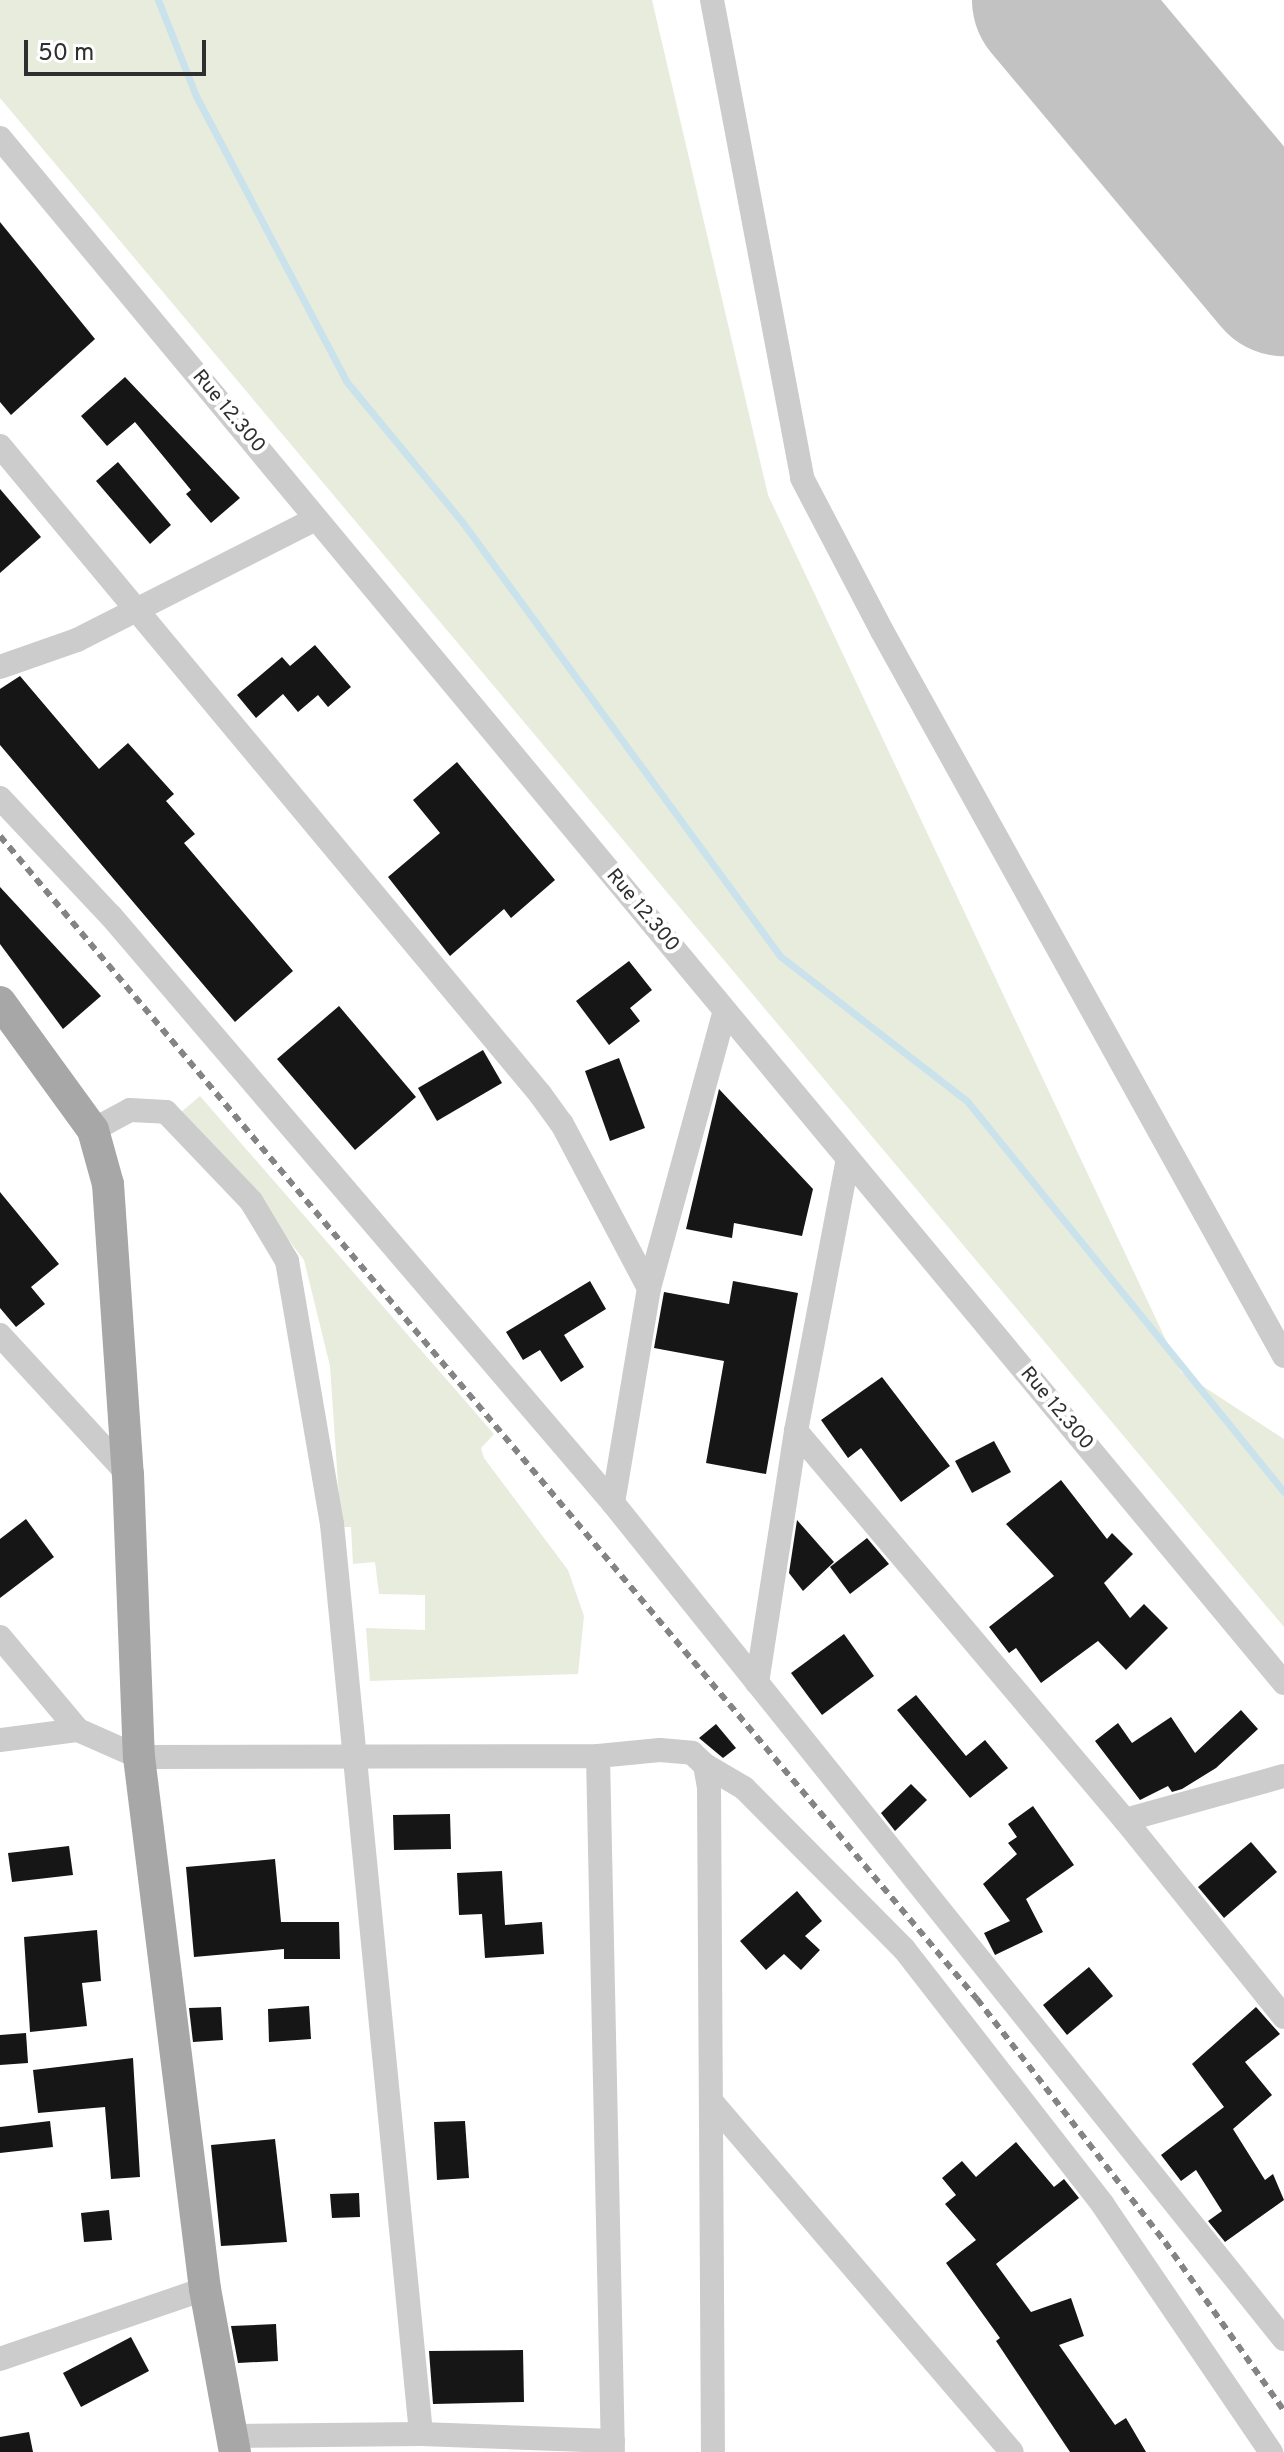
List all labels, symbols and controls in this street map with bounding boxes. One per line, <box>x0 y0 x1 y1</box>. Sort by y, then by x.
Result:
scale bar <box>28 24 210 74</box>
text: 50 m <box>38 39 94 69</box>
street label: Rue 12.300 <box>186 366 270 458</box>
street label: Rue 12.300 <box>600 865 684 957</box>
street label: Rue 12.300 <box>1014 1363 1098 1455</box>

